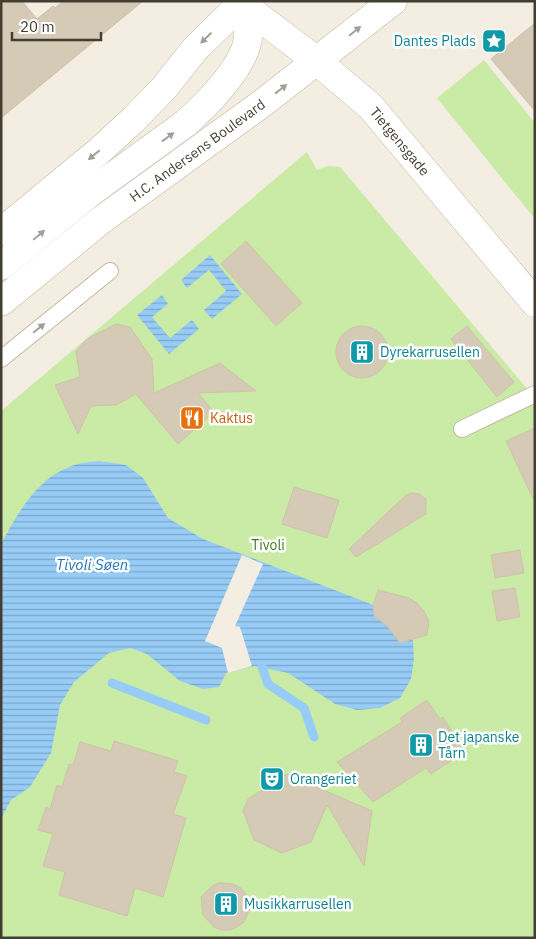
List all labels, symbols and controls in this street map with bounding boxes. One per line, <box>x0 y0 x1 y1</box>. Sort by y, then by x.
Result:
scale bar <box>12 10 101 42</box>
text: 20 m <box>20 17 55 36</box>
one-way arrow <box>348 25 361 36</box>
place icon: Dantes Plads <box>481 28 507 54</box>
one-way arrow <box>201 32 213 44</box>
place label: Dantes Plads <box>394 32 476 50</box>
one-way arrow <box>274 84 288 94</box>
street label: H.C. Andersens Boulevard <box>126 95 269 206</box>
street label: Tietgensgade <box>366 103 434 180</box>
one-way arrow <box>161 131 174 142</box>
one-way arrow <box>88 149 100 160</box>
one-way arrow <box>32 230 45 241</box>
one-way arrow <box>32 323 45 334</box>
building icon: Dyrekarrusellen <box>349 339 375 365</box>
place label: Dyrekarrusellen <box>380 343 480 361</box>
restaurant icon: Kaktus <box>179 405 205 431</box>
place label: Kaktus <box>210 409 253 427</box>
park label: Tivoli <box>251 536 285 554</box>
water label: Tivoli Søen <box>56 555 128 574</box>
place label: Det japanske Tårn <box>438 728 520 762</box>
building icon: Det japanske Tårn <box>408 732 434 758</box>
theatre icon: Orangeriet <box>259 766 285 792</box>
place label: Orangeriet <box>290 770 357 788</box>
building icon: Musikkarrusellen <box>213 891 239 917</box>
place label: Musikkarrusellen <box>244 895 352 913</box>

